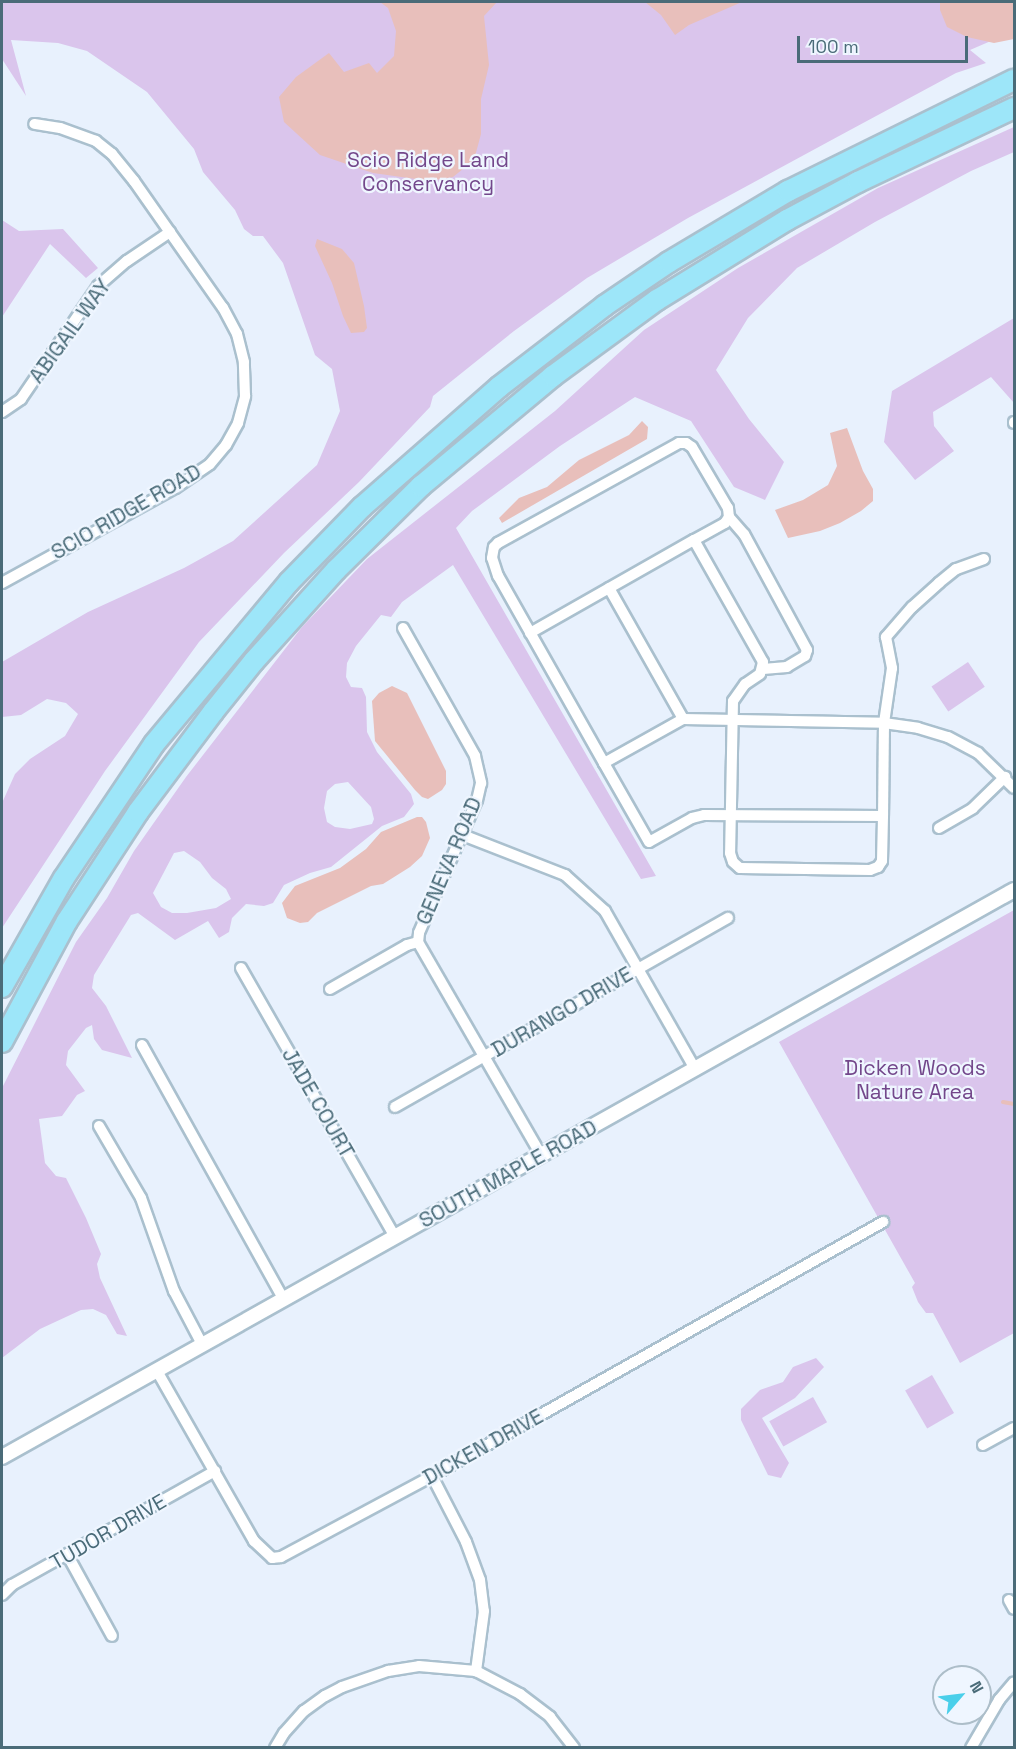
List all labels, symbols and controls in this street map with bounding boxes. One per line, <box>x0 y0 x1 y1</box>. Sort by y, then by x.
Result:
scale bar <box>800 24 971 62</box>
text: 100 m <box>808 35 859 58</box>
park label: Scio Ridge Land Conservancy <box>347 147 509 197</box>
street label: ABIGAIL WAY <box>23 274 117 388</box>
street label: SCIO RIDGE ROAD <box>47 459 205 565</box>
street label: GENEVA ROAD <box>411 793 487 929</box>
street label: DURANGO DRIVE <box>487 961 637 1063</box>
street label: JADE COURT <box>276 1043 360 1163</box>
park label: Dicken Woods Nature Area <box>844 1055 986 1105</box>
street label: SOUTH MAPLE ROAD <box>415 1115 601 1233</box>
street label: DICKEN DRIVE <box>418 1404 548 1490</box>
street label: TUDOR DRIVE <box>45 1489 171 1575</box>
north arrow <box>932 1665 992 1725</box>
text: N <box>965 1678 988 1697</box>

